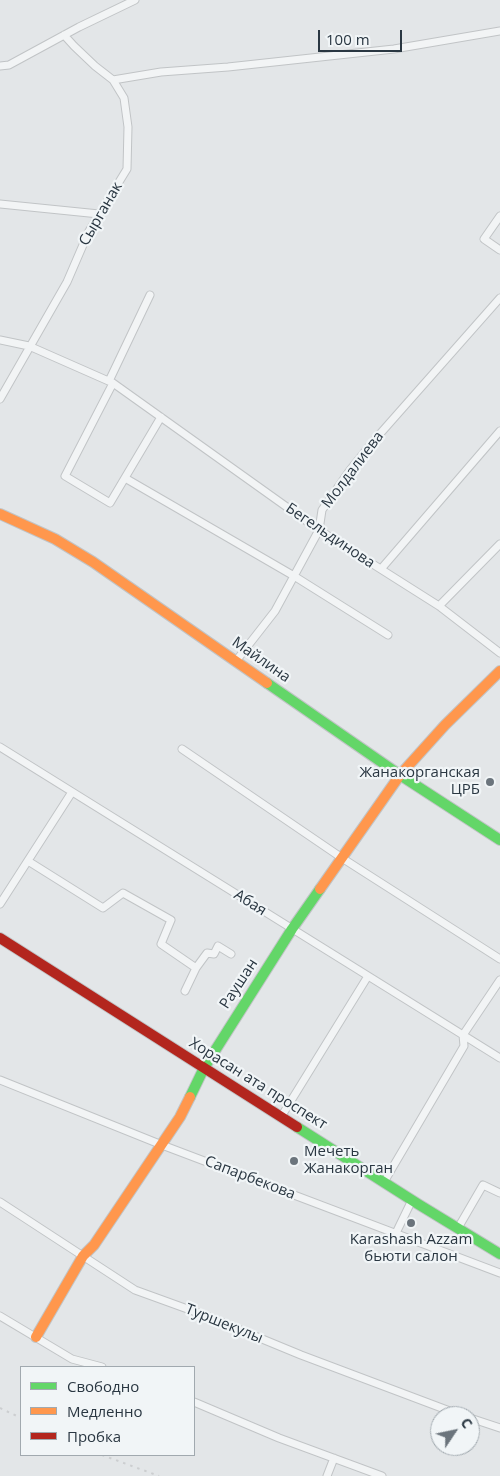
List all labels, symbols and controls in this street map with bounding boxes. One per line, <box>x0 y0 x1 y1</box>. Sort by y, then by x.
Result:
scale bar <box>320 20 404 52</box>
text: 100 m <box>326 29 370 49</box>
street label: Сырганак <box>76 179 126 249</box>
street label: Молдалиева <box>318 428 388 512</box>
street label: Бегельдинова <box>282 500 378 572</box>
street label: Майлина <box>228 633 294 687</box>
place label: Жанакорганская ЦРБ <box>359 764 480 799</box>
marker: Жанакорганская ЦРБ <box>484 776 496 788</box>
street label: Абая <box>230 886 270 920</box>
street label: Раушан <box>216 956 262 1012</box>
street label: Хорасан ата проспект <box>186 1034 330 1134</box>
place label: Мечеть Жанакорган <box>304 1143 393 1178</box>
street label: Сапарбекова <box>202 1152 298 1204</box>
marker: Мечеть Жанакорган <box>288 1155 300 1167</box>
marker: Karashash Azzam бьюти салон <box>405 1217 417 1229</box>
place label: Karashash Azzam бьюти салон <box>350 1231 472 1266</box>
street label: Туршекулы <box>183 1300 265 1348</box>
legend <box>20 1366 195 1456</box>
text: Свободно <box>67 1376 139 1396</box>
text: Медленно <box>67 1401 143 1421</box>
north arrow <box>430 1406 480 1456</box>
text: С <box>457 1414 477 1432</box>
text: Пробка <box>67 1426 121 1446</box>

